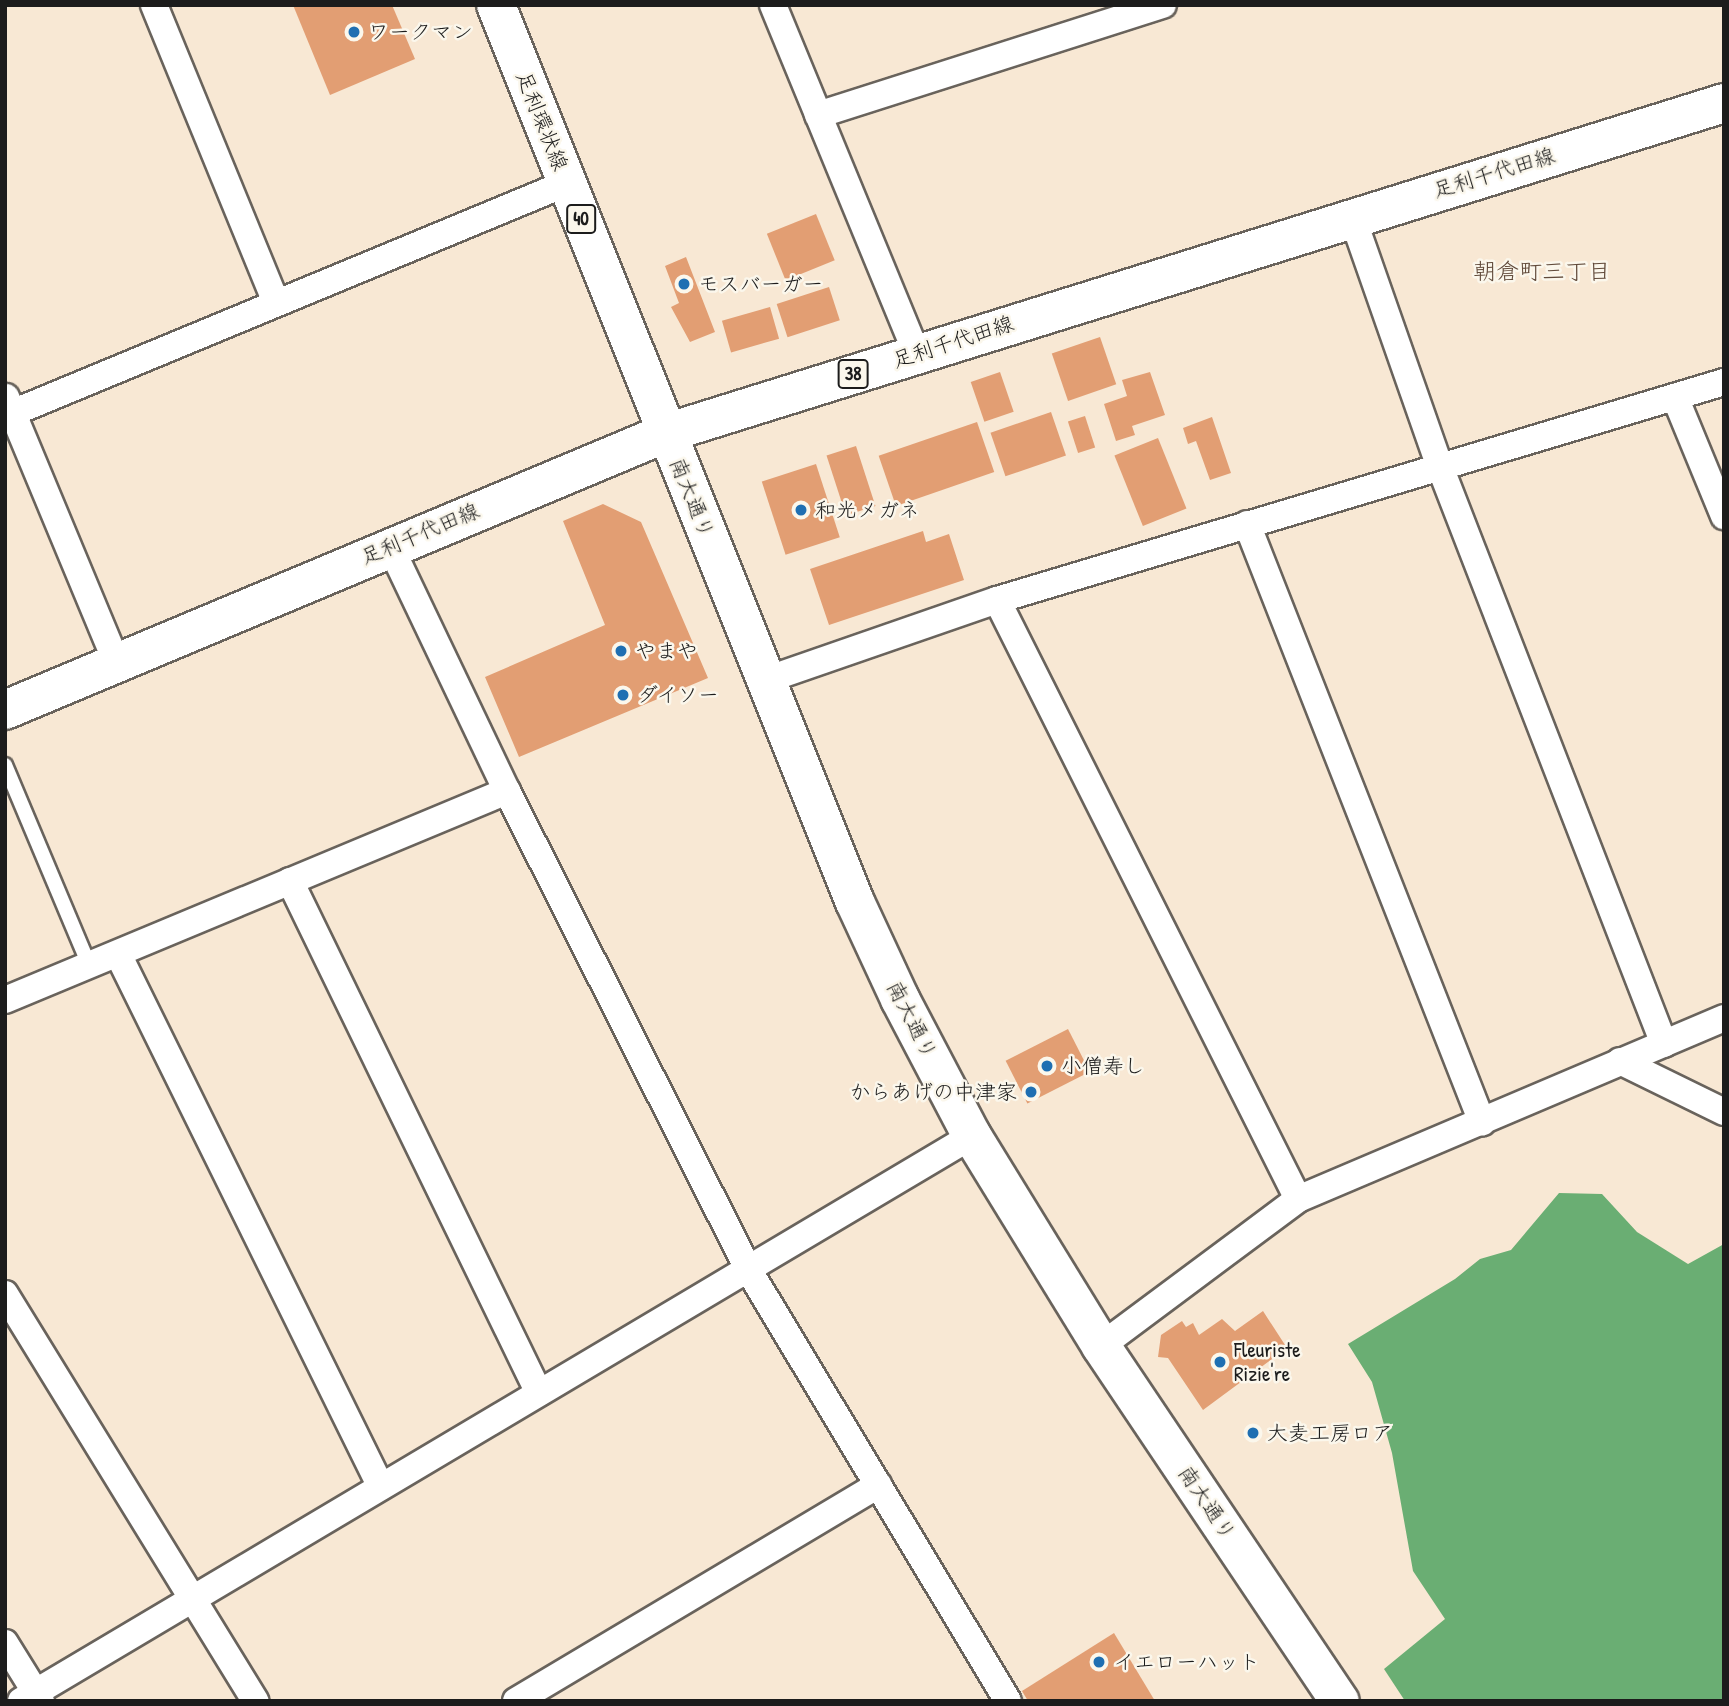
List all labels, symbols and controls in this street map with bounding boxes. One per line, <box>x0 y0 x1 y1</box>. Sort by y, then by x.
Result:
place label: ワークマン <box>368 19 473 45</box>
marker: ワークマン <box>346 24 362 40</box>
street label: 足利環状線 <box>511 68 573 174</box>
street label: 足利千代田線 <box>1430 143 1558 203</box>
road number: 40 <box>565 204 597 234</box>
district label: 朝倉町三丁目 <box>1473 257 1611 285</box>
place label: モスバーガー <box>698 271 824 297</box>
marker: モスバーガー <box>676 276 692 292</box>
street label: 足利千代田線 <box>889 311 1017 373</box>
road number: 38 <box>837 358 869 390</box>
street label: 南大通り <box>665 454 719 542</box>
place label: 和光メガネ <box>815 497 920 523</box>
street label: 足利千代田線 <box>357 498 483 570</box>
marker: 和光メガネ <box>793 502 809 518</box>
place label: やまや <box>635 638 698 664</box>
marker: やまや <box>613 643 629 659</box>
place label: ダイソー <box>637 682 721 708</box>
marker: ダイソー <box>615 687 631 703</box>
street label: 南大通り <box>882 977 942 1063</box>
place label: 小僧寿し <box>1061 1053 1145 1079</box>
marker: 小僧寿し <box>1039 1058 1055 1074</box>
place label: からあげの中津家 <box>849 1079 1017 1105</box>
marker: からあげの中津家 <box>1023 1084 1039 1100</box>
place label: Fleuriste Rizie're <box>1234 1337 1301 1387</box>
marker: Fleuriste Rizie're <box>1212 1354 1228 1370</box>
place label: 大麦工房ロア <box>1267 1420 1393 1446</box>
marker: 大麦工房ロア <box>1245 1425 1261 1441</box>
street label: 南大通り <box>1173 1461 1241 1545</box>
place label: イエローハット <box>1113 1649 1260 1675</box>
marker: イエローハット <box>1091 1654 1107 1670</box>

